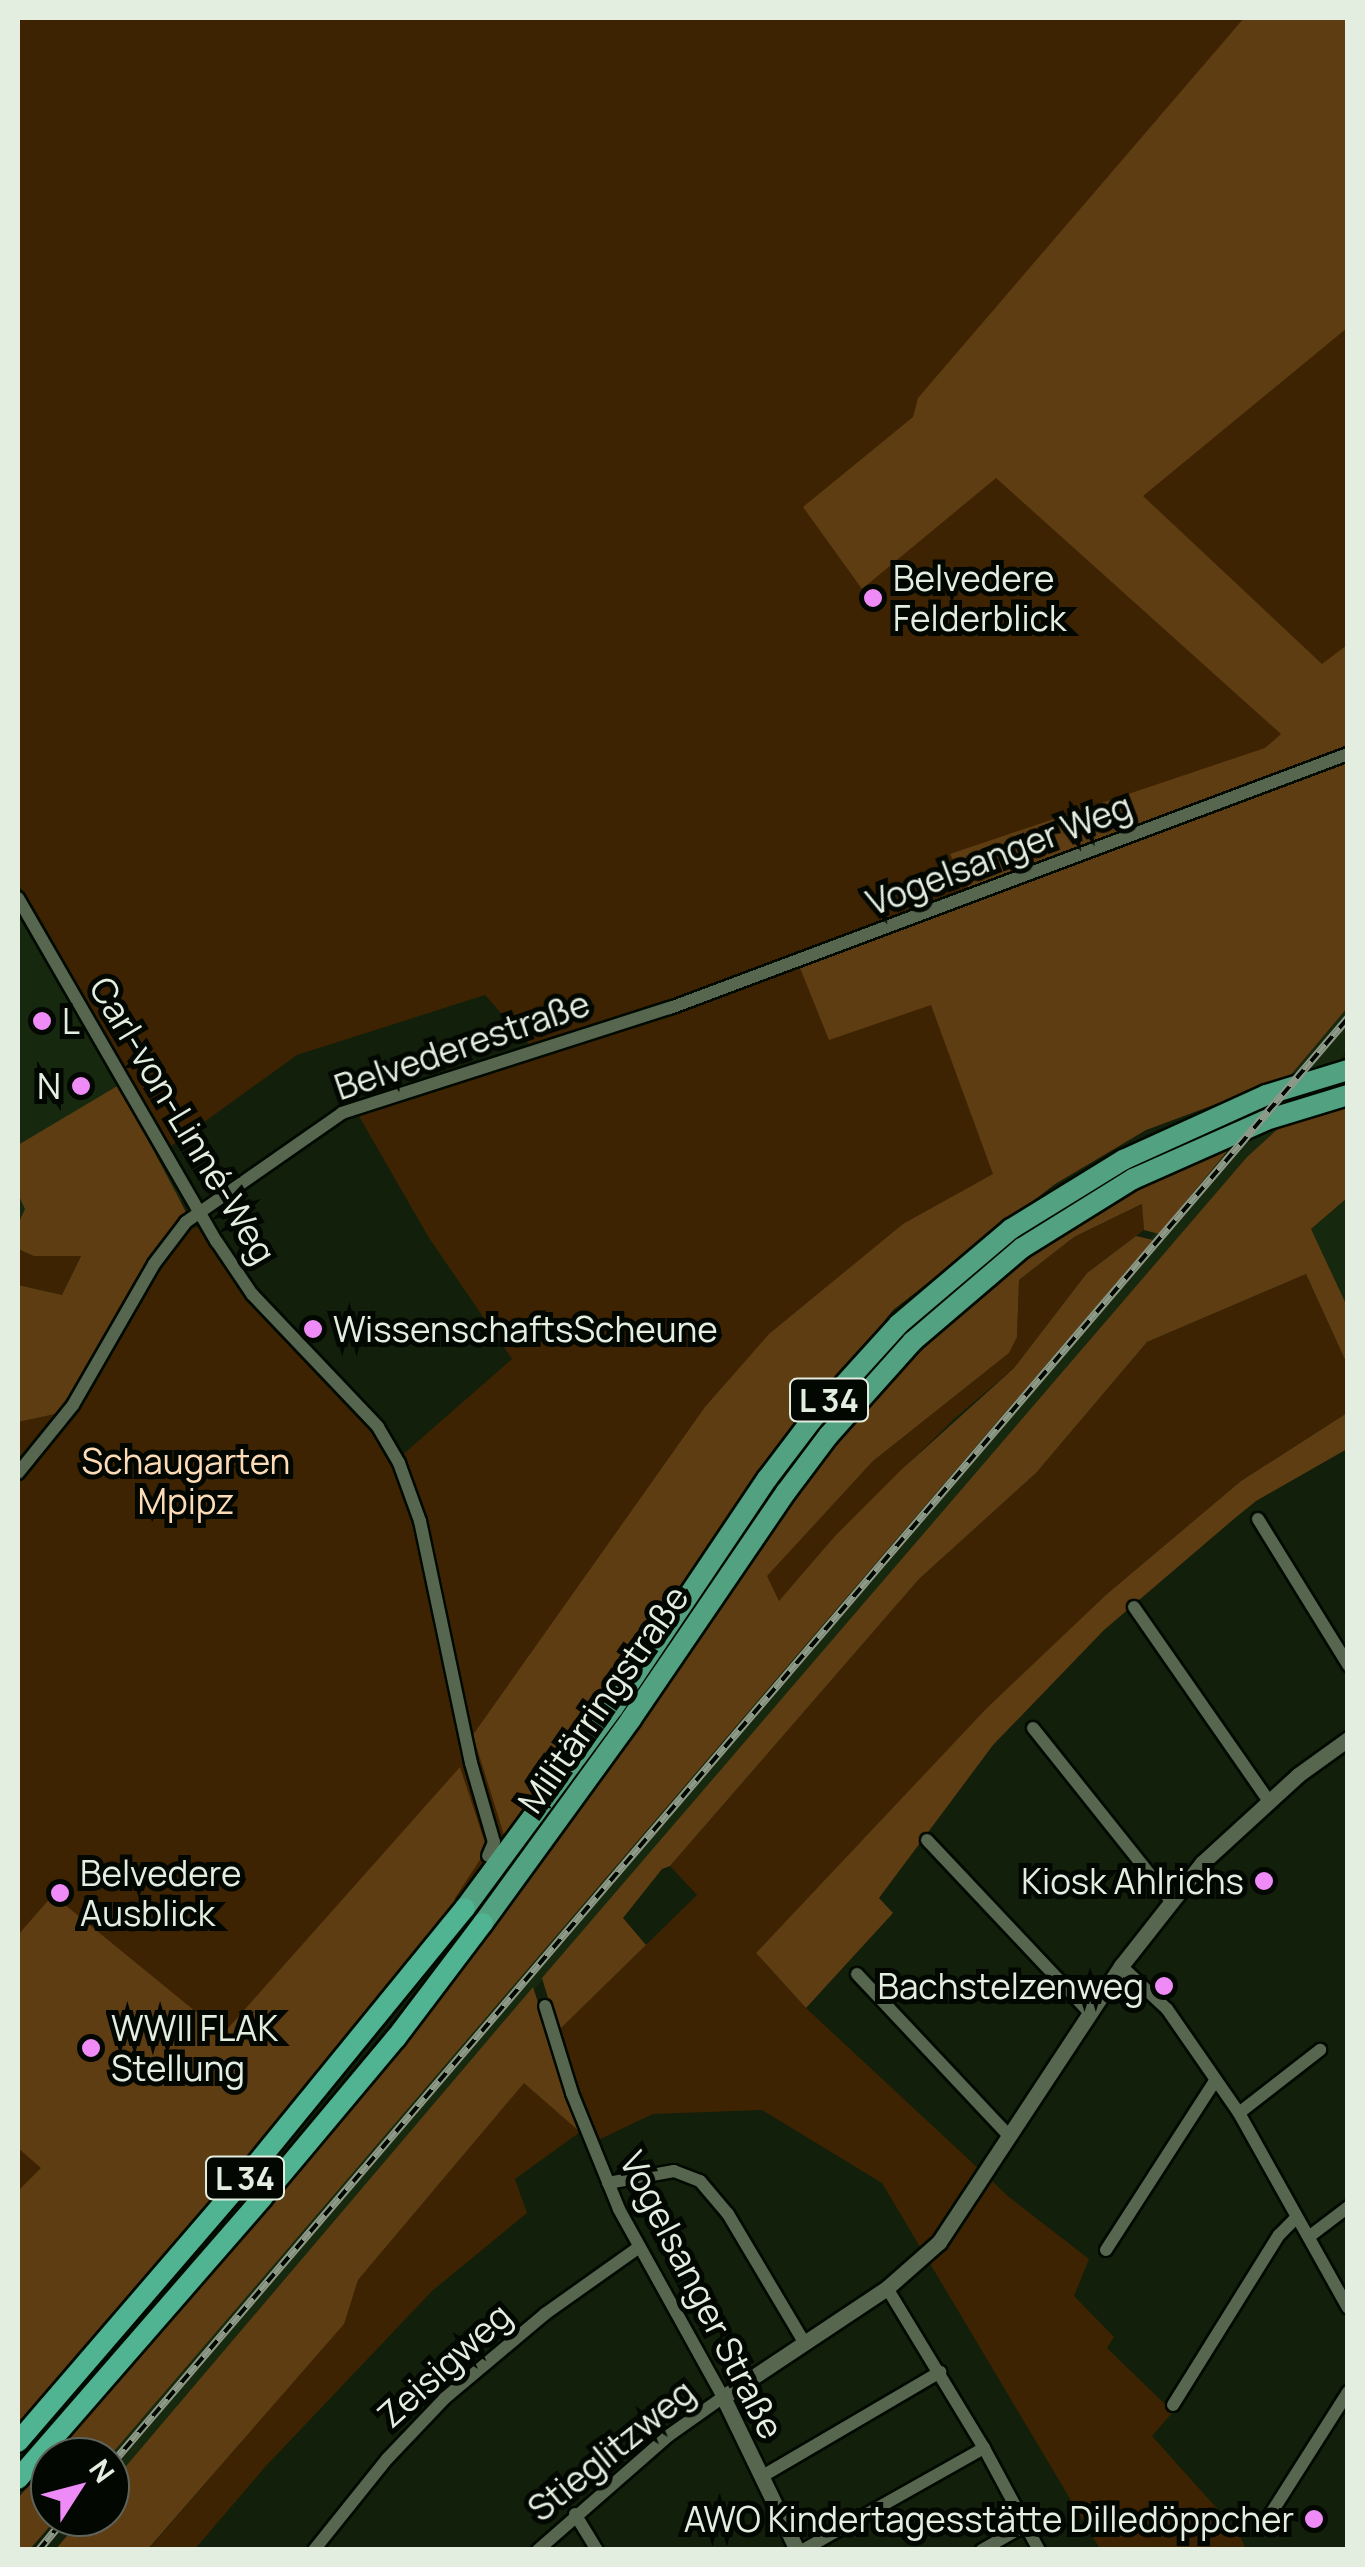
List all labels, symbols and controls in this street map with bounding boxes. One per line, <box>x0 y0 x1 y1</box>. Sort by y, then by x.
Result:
place label: Belvedere Felderblick <box>893 557 1066 639</box>
marker: Belvedere Felderblick <box>862 587 884 609</box>
street label: Vogelsanger Weg <box>861 784 1137 924</box>
street label: Carl-von-Linné-Weg <box>81 969 285 1271</box>
street label: Belvederestraße <box>329 982 595 1108</box>
place label: L <box>62 1000 80 1042</box>
marker: L <box>31 1010 53 1032</box>
place label: N <box>37 1065 61 1107</box>
marker: N <box>70 1075 92 1097</box>
place label: WissenschaftsScheune <box>333 1308 718 1350</box>
marker: WissenschaftsScheune <box>302 1318 324 1340</box>
road number: L 34 <box>786 1373 872 1427</box>
park label: Schaugarten Mpipz <box>82 1440 290 1522</box>
street label: Militärringstraße <box>509 1577 697 1821</box>
place label: Belvedere Ausblick <box>80 1852 242 1934</box>
place label: Kiosk Ahlrichs <box>1021 1860 1244 1902</box>
marker: Kiosk Ahlrichs <box>1253 1870 1275 1892</box>
marker: Belvedere Ausblick <box>49 1882 71 1904</box>
place label: Bachstelzenweg <box>877 1965 1144 2007</box>
marker: Bachstelzenweg <box>1153 1975 1175 1997</box>
place label: WWII FLAK Stellung <box>111 2007 278 2089</box>
marker: WWII FLAK Stellung <box>80 2037 102 2059</box>
street label: Vogelsanger Straße <box>611 2144 793 2446</box>
road number: L 34 <box>202 2151 288 2205</box>
street label: Zeisigweg <box>369 2294 519 2436</box>
street label: Stieglitzweg <box>520 2370 702 2530</box>
north arrow <box>30 2437 130 2537</box>
text: N <box>81 2451 124 2490</box>
place label: AWO Kindertagesstätte Dilledöppcher <box>684 2498 1294 2540</box>
marker: AWO Kindertagesstätte Dilledöppcher <box>1303 2508 1325 2530</box>

